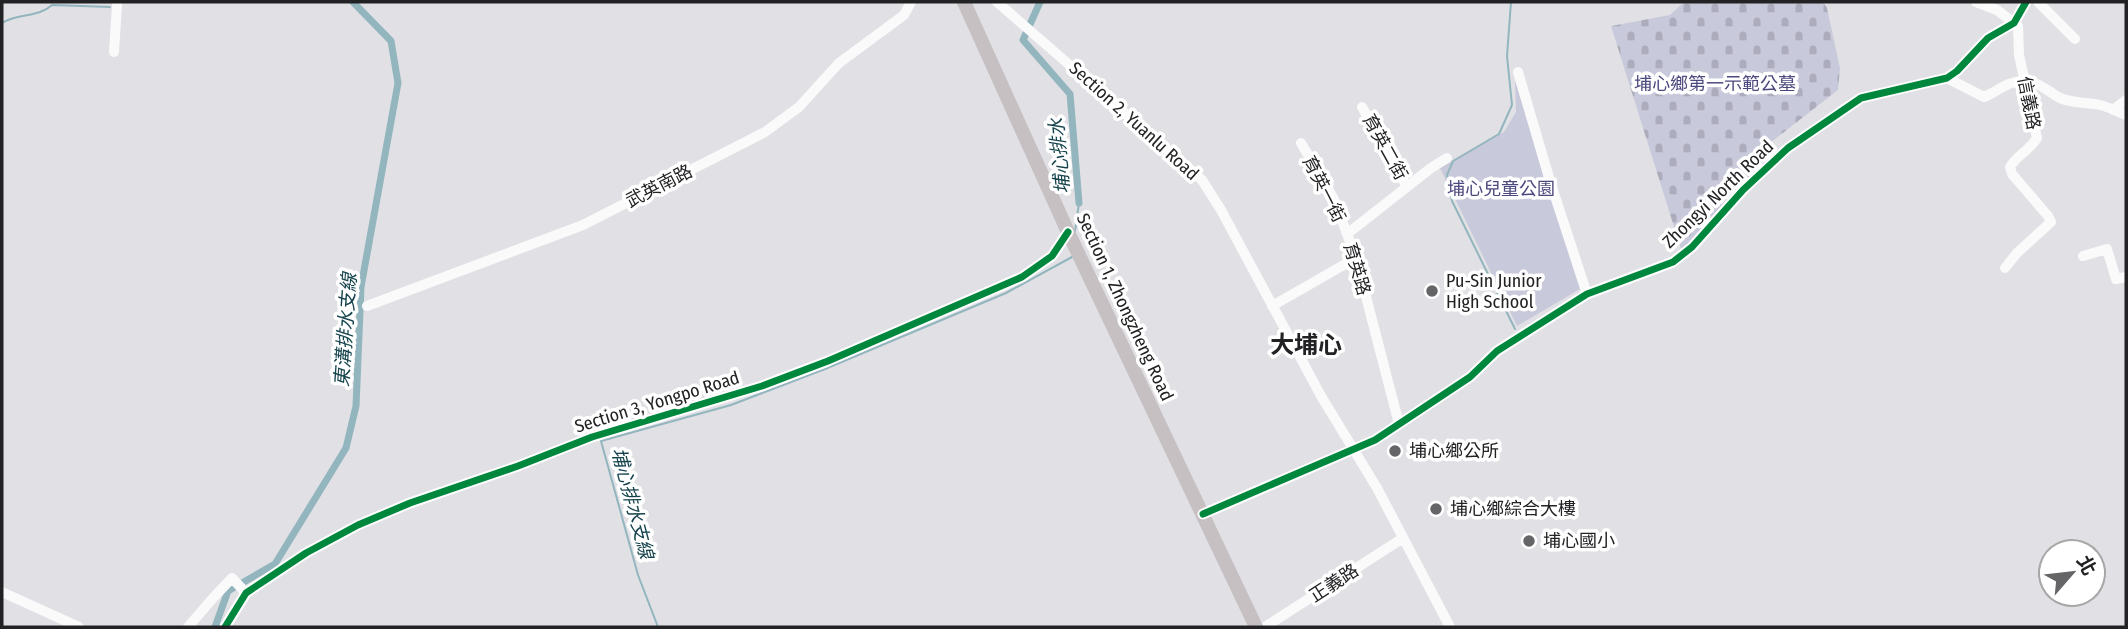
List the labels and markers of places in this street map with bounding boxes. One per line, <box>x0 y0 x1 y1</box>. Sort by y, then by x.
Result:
place label: Pu-Sin Junior High School <box>1446 270 1542 313</box>
marker: Pu-Sin Junior High School <box>1424 283 1440 299</box>
place label: 埔心鄉公所 <box>1409 440 1499 462</box>
marker: 埔心鄉公所 <box>1387 443 1403 459</box>
place label: 埔心鄉綜合大樓 <box>1450 498 1576 520</box>
marker: 埔心鄉綜合大樓 <box>1428 501 1444 517</box>
place label: 埔心國小 <box>1543 530 1615 552</box>
marker: 埔心國小 <box>1521 533 1537 549</box>

